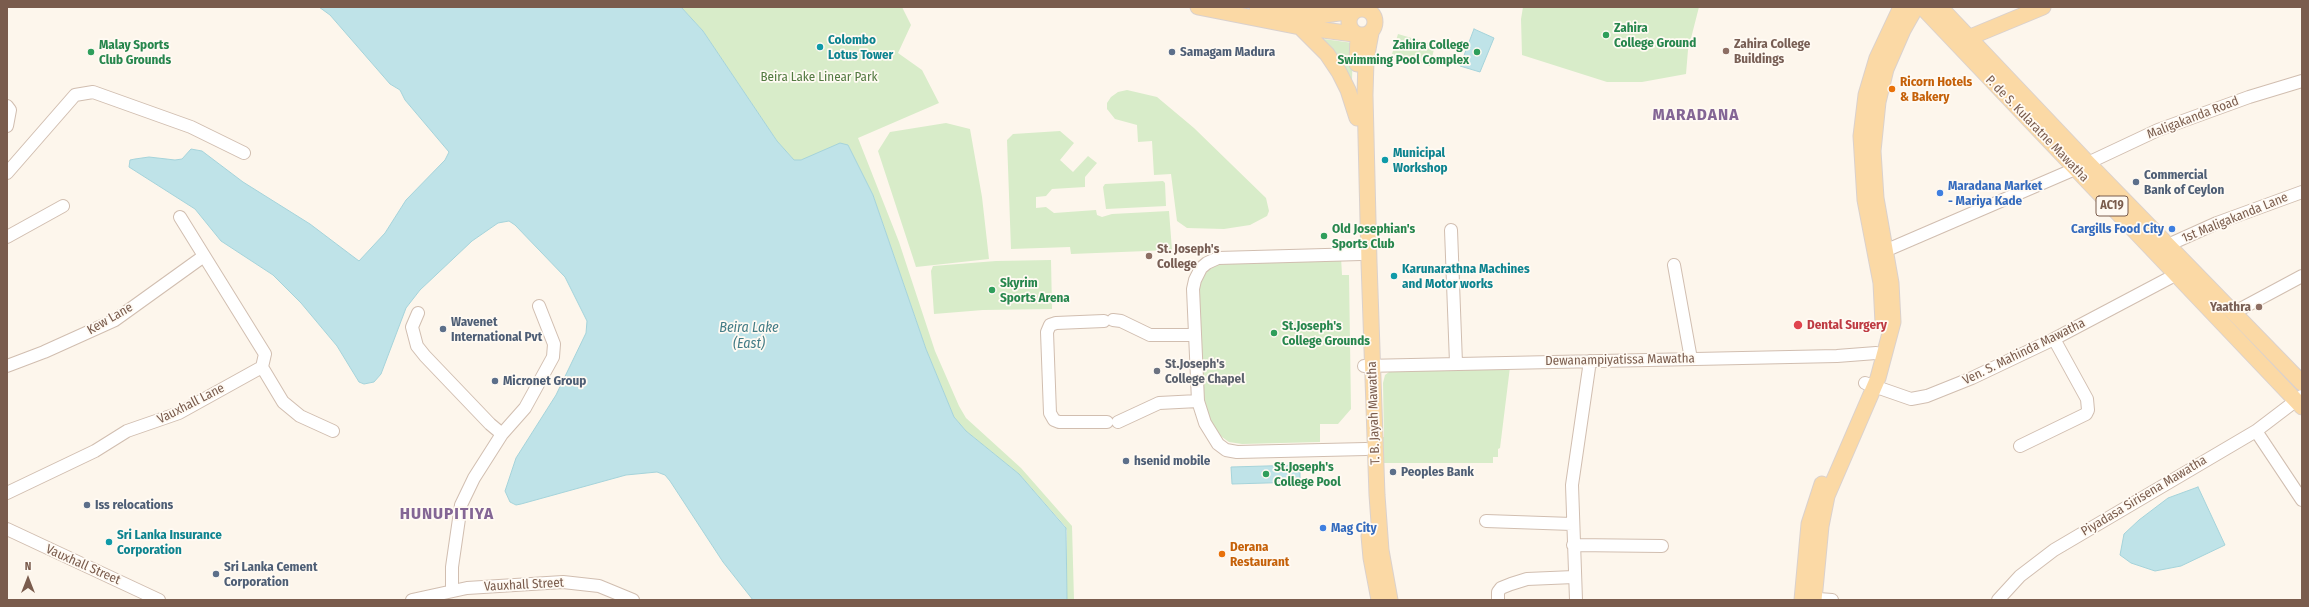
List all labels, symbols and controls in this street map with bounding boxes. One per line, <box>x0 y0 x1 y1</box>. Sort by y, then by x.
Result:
place label: Zahira College Ground <box>1614 20 1696 51</box>
marker: Zahira College Ground <box>1601 30 1611 40</box>
place label: Colombo Lotus Tower <box>828 32 893 63</box>
place label: Zahira College Buildings <box>1734 36 1810 67</box>
place label: Malay Sports Club Grounds <box>99 37 171 68</box>
place label: Zahira College Swimming Pool Complex <box>1337 37 1469 68</box>
marker: Colombo Lotus Tower <box>815 42 825 52</box>
place label: Samagam Madura <box>1180 44 1275 60</box>
marker: Zahira College Buildings <box>1721 46 1731 56</box>
marker: Malay Sports Club Grounds <box>86 47 96 57</box>
marker: Samagam Madura <box>1167 47 1177 57</box>
marker: Zahira College Swimming Pool Complex <box>1472 47 1482 57</box>
park label: Beira Lake Linear Park <box>760 69 878 85</box>
street label: P. de S. Kularatne Mawatha <box>1982 73 2092 185</box>
place label: Ricorn Hotels & Bakery <box>1900 74 1972 105</box>
marker: Ricorn Hotels & Bakery <box>1887 84 1897 94</box>
street label: Maligakanda Road <box>2145 93 2241 143</box>
district label: MARADANA <box>1653 105 1739 125</box>
place label: Municipal Workshop <box>1393 145 1448 176</box>
marker: Municipal Workshop <box>1380 155 1390 165</box>
place label: Commercial Bank of Ceylon <box>2144 167 2224 198</box>
marker: Commercial Bank of Ceylon <box>2131 177 2141 187</box>
place label: Maradana Market - Mariya Kade <box>1948 178 2042 209</box>
marker: Maradana Market - Mariya Kade <box>1935 188 1945 198</box>
street label: 1st Maligakanda Lane <box>2180 190 2290 246</box>
road number: AC19 <box>2096 196 2128 216</box>
place label: Old Josephian's Sports Club <box>1332 221 1415 252</box>
place label: Cargills Food City <box>2071 221 2164 237</box>
marker: Cargills Food City <box>2167 224 2177 234</box>
marker: Old Josephian's Sports Club <box>1319 231 1329 241</box>
place label: St. Joseph's College <box>1157 241 1219 272</box>
marker: St. Joseph's College <box>1144 251 1154 261</box>
place label: Karunarathna Machines and Motor works <box>1402 261 1530 292</box>
marker: Karunarathna Machines and Motor works <box>1389 271 1399 281</box>
place label: Skyrim Sports Arena <box>1000 275 1070 306</box>
marker: Skyrim Sports Arena <box>987 285 997 295</box>
place label: Yaathra <box>2210 299 2251 315</box>
street label: Kew Lane <box>84 300 136 338</box>
marker: Yaathra <box>2254 302 2264 312</box>
place label: Wavenet International Pvt <box>451 314 542 345</box>
street label: Ven. S. Mahinda Mawatha <box>1960 316 2088 388</box>
place label: Dental Surgery <box>1807 317 1887 333</box>
place label: St.Joseph's College Grounds <box>1282 318 1370 349</box>
marker: Dental Surgery <box>1792 319 1804 331</box>
water label: Beira Lake (East) <box>719 320 779 352</box>
marker: Wavenet International Pvt <box>438 324 448 334</box>
marker: St.Joseph's College Grounds <box>1269 328 1279 338</box>
street label: Dewanampiyatissa Mawatha <box>1545 351 1695 369</box>
place label: St.Joseph's College Chapel <box>1165 356 1245 387</box>
street label: T. B. Jayah Mawatha <box>1364 361 1384 465</box>
marker: St.Joseph's College Chapel <box>1152 366 1162 376</box>
place label: Micronet Group <box>503 373 586 389</box>
marker: Micronet Group <box>490 376 500 386</box>
street label: Vauxhall Lane <box>155 380 227 428</box>
street label: Piyadasa Sirisena Mawatha <box>2078 452 2210 540</box>
place label: hsenid mobile <box>1134 453 1210 469</box>
marker: hsenid mobile <box>1121 456 1131 466</box>
place label: St.Joseph's College Pool <box>1274 459 1341 490</box>
place label: Peoples Bank <box>1401 464 1474 480</box>
marker: Peoples Bank <box>1388 467 1398 477</box>
marker: St.Joseph's College Pool <box>1261 469 1271 479</box>
place label: Iss relocations <box>95 497 173 513</box>
marker: Iss relocations <box>82 500 92 510</box>
district label: HUNUPITIYA <box>400 504 494 524</box>
place label: Mag City <box>1331 520 1377 536</box>
marker: Mag City <box>1318 523 1328 533</box>
place label: Sri Lanka Insurance Corporation <box>117 527 222 558</box>
marker: Sri Lanka Insurance Corporation <box>104 537 114 547</box>
place label: Derana Restaurant <box>1230 539 1289 570</box>
street label: Vauxhall Street <box>43 542 123 588</box>
marker: Derana Restaurant <box>1217 549 1227 559</box>
north arrow <box>8 559 48 599</box>
place label: Sri Lanka Cement Corporation <box>224 559 317 590</box>
text: N <box>25 560 31 573</box>
marker: Sri Lanka Cement Corporation <box>211 569 221 579</box>
street label: Vauxhall Street <box>484 575 564 595</box>

